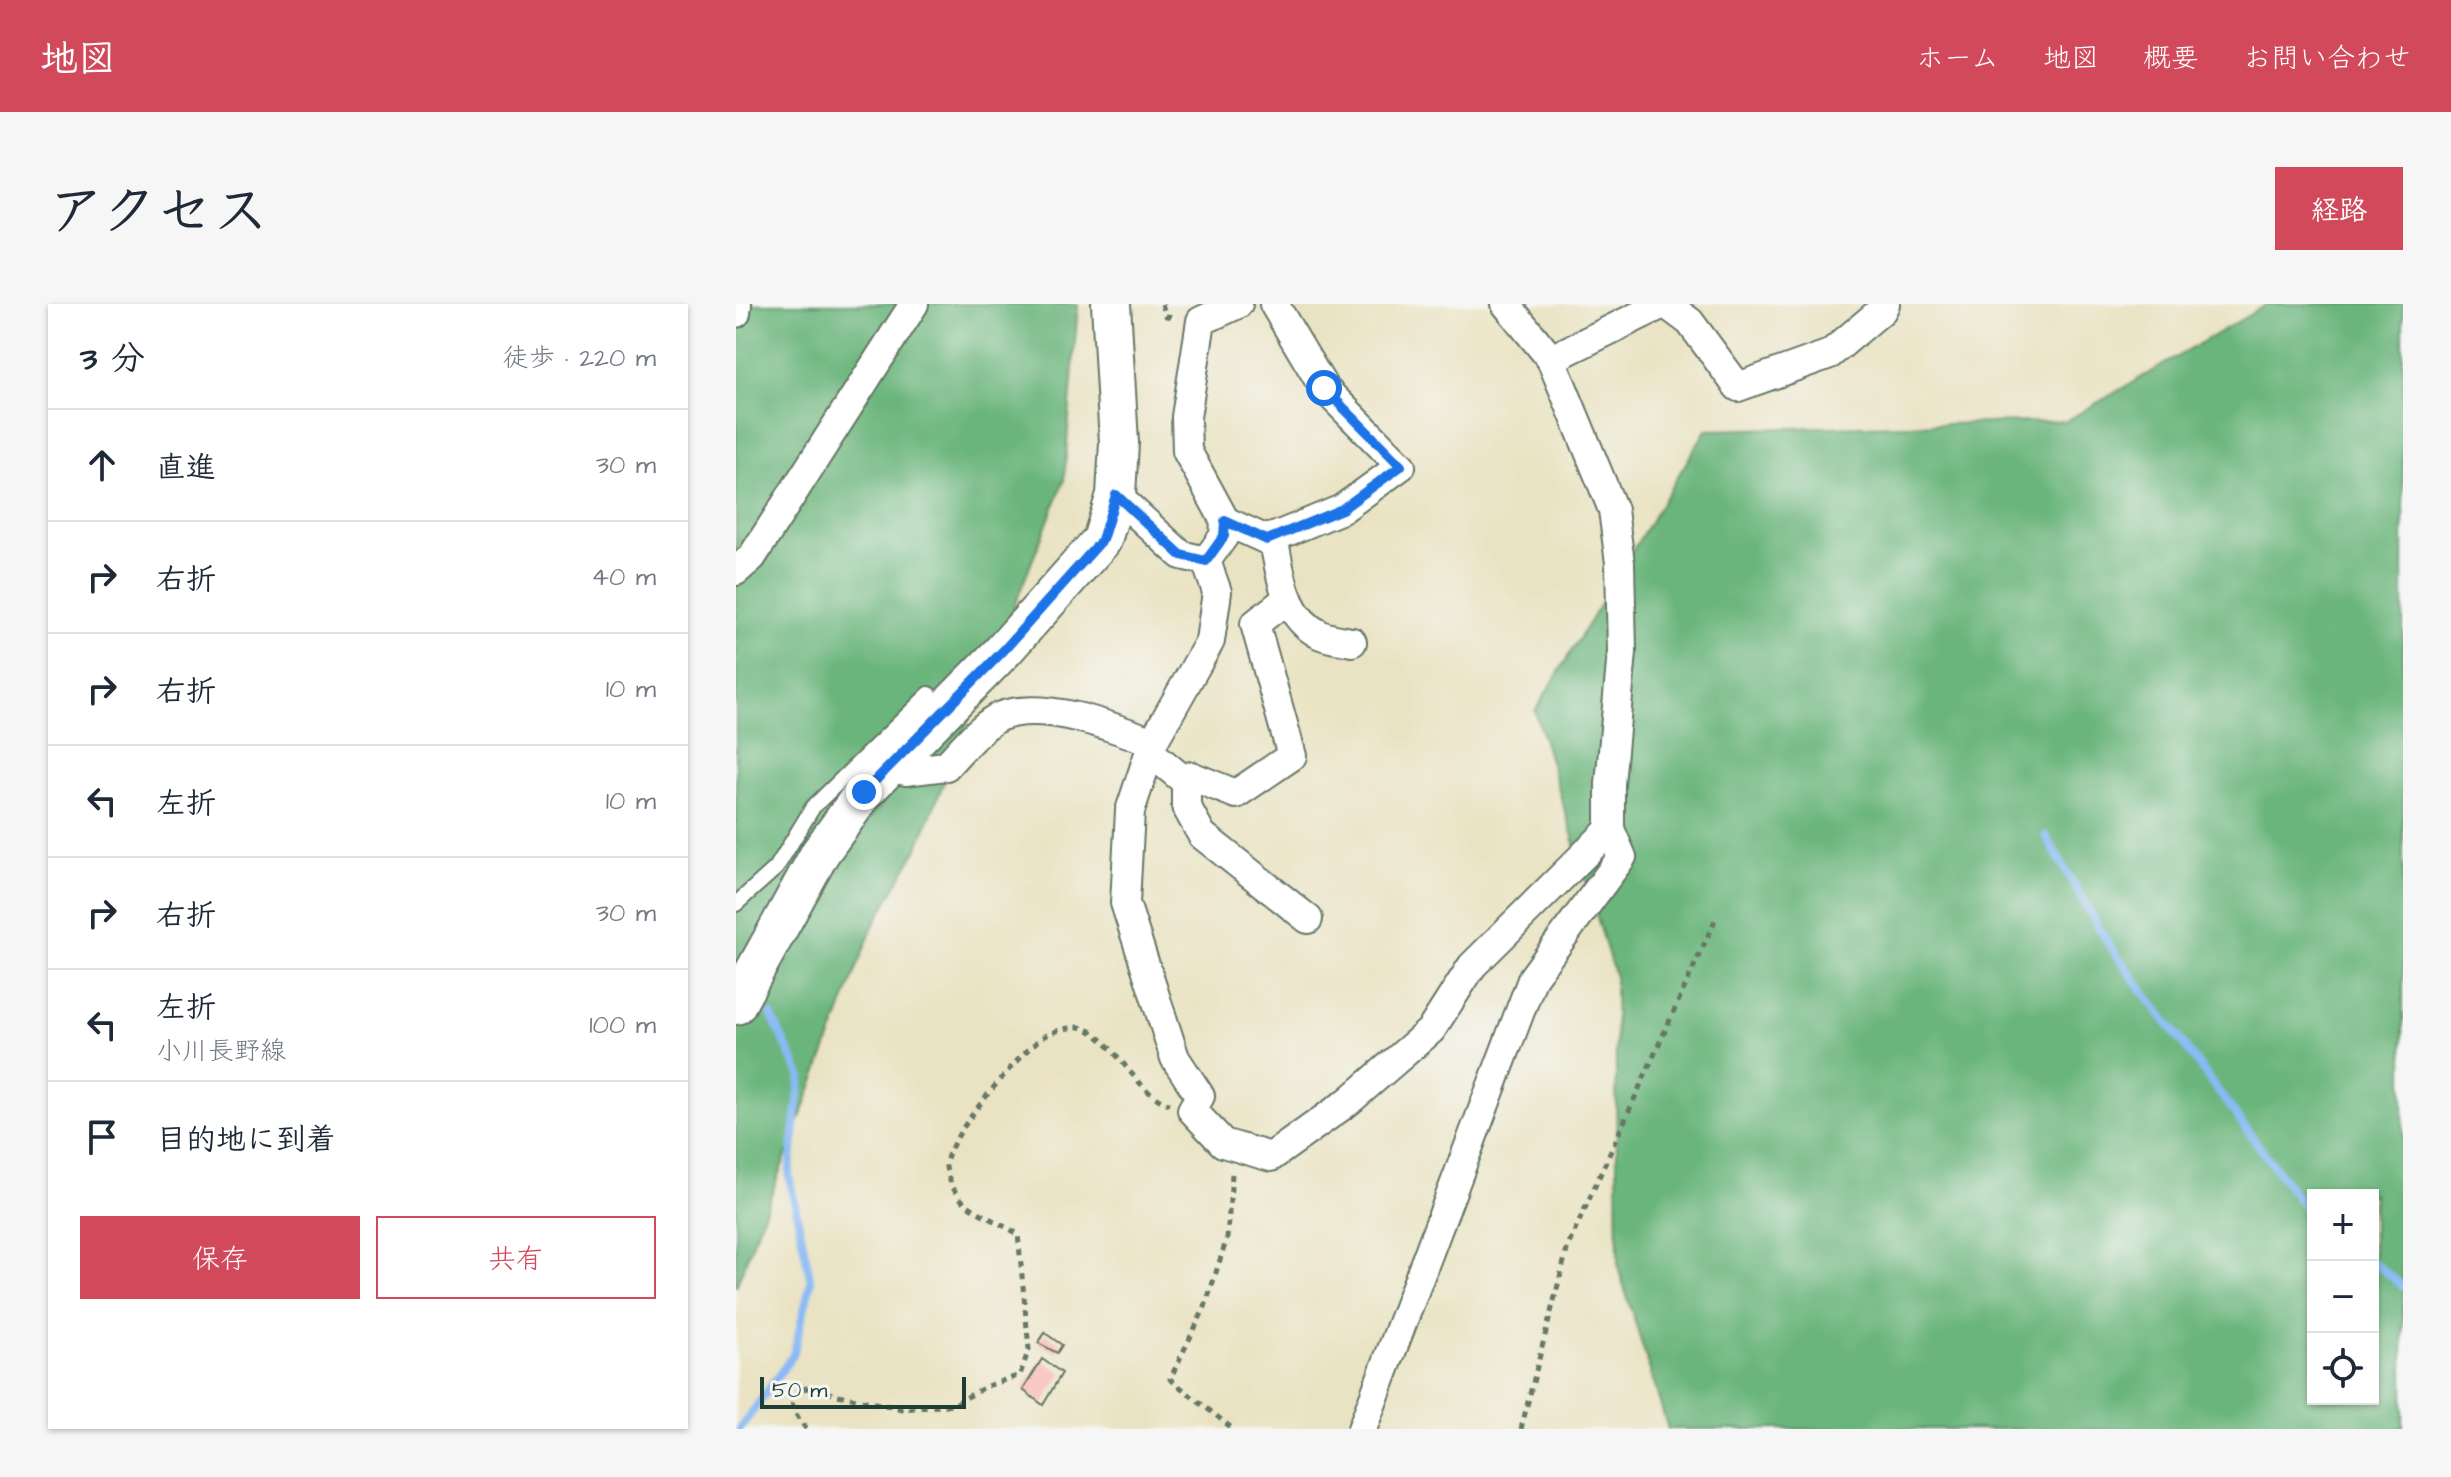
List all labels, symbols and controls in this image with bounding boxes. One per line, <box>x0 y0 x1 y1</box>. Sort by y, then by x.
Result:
text: 地図 <box>40 34 116 86</box>
text: ホーム <box>1916 39 1999 78</box>
text: 地図 <box>2043 39 2099 78</box>
text: 概要 <box>2143 39 2199 78</box>
text: お問い合わせ <box>2243 39 2411 78</box>
button: 経路 <box>2275 167 2403 250</box>
text: アクセス <box>48 174 269 252</box>
text: 3 分 <box>80 335 145 383</box>
text: 徒歩 · 220 m <box>503 340 656 376</box>
route start <box>1306 370 1342 406</box>
icon: ahead <box>80 443 124 487</box>
text: 直進 <box>156 447 216 489</box>
text: 30 m <box>596 447 656 483</box>
icon: right <box>80 555 124 599</box>
text: 右折 <box>156 559 216 601</box>
text: 40 m <box>591 559 656 595</box>
icon: right <box>80 667 124 711</box>
text: 右折 <box>156 671 216 713</box>
text: 10 m <box>606 671 656 707</box>
route end <box>846 774 882 810</box>
icon: left <box>80 779 124 823</box>
text: 左折 <box>156 783 216 825</box>
text: 10 m <box>606 783 656 819</box>
icon: right <box>80 891 124 935</box>
text: 右折 <box>156 895 216 937</box>
text: 30 m <box>596 895 656 931</box>
text: 左折 <box>156 987 216 1029</box>
icon: left <box>80 1003 124 1047</box>
text: 100 m <box>589 1007 656 1043</box>
text: 小川長野線 <box>156 1033 286 1069</box>
icon: arrive <box>80 1115 124 1159</box>
text: 目的地に到着 <box>156 1119 336 1161</box>
map controls <box>2307 1189 2379 1405</box>
button: + <box>2307 1189 2379 1261</box>
button: 保存 <box>80 1216 360 1299</box>
button: 共有 <box>376 1216 656 1299</box>
button: − <box>2307 1261 2379 1333</box>
button: locate <box>2307 1333 2379 1405</box>
scale bar <box>760 1373 966 1409</box>
text: 50 m <box>772 1375 827 1406</box>

